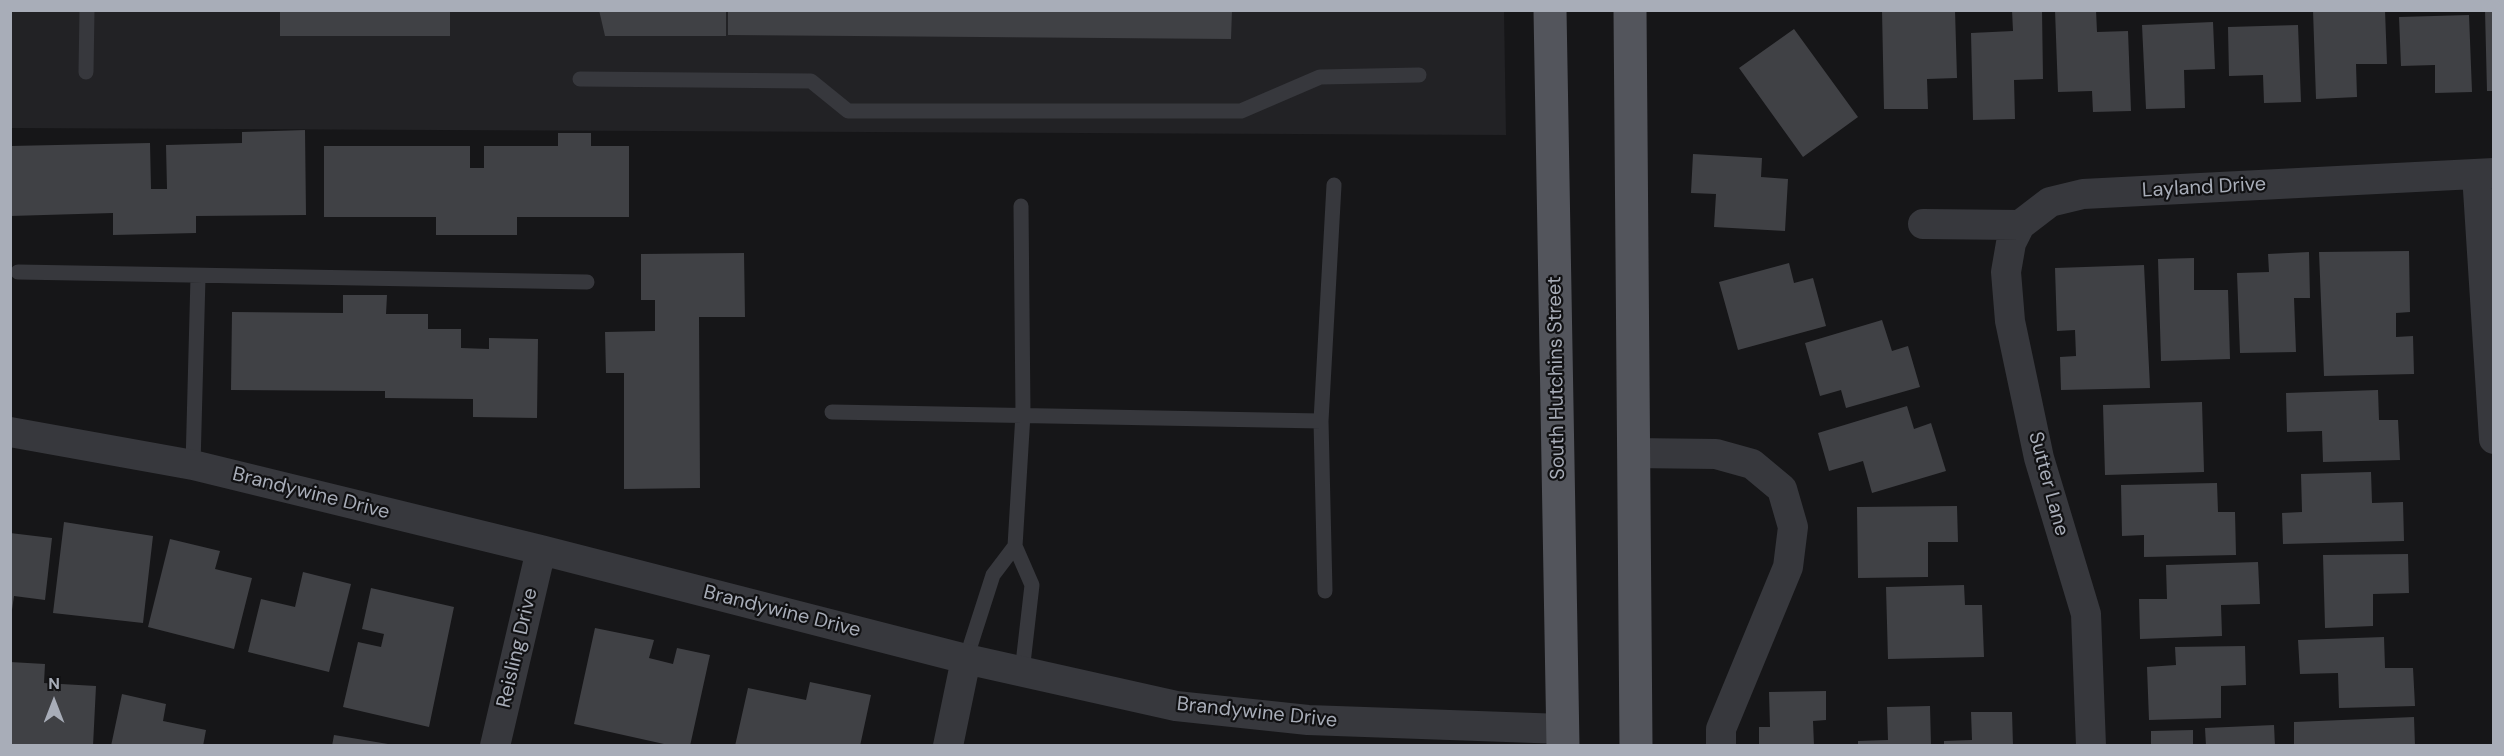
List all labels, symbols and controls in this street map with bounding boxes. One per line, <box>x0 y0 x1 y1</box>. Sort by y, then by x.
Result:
street label: Layland Drive <box>2141 173 2267 203</box>
street label: South Hutchins Street <box>1543 276 1571 480</box>
street label: Sutter Lane <box>2023 429 2073 539</box>
street label: Brandywine Drive <box>230 463 392 525</box>
street label: Brandywine Drive <box>701 581 863 643</box>
street label: Reisling Drive <box>493 586 543 710</box>
north arrow <box>24 672 84 732</box>
text: N <box>48 673 60 694</box>
street label: Brandywine Drive <box>1176 693 1338 733</box>

